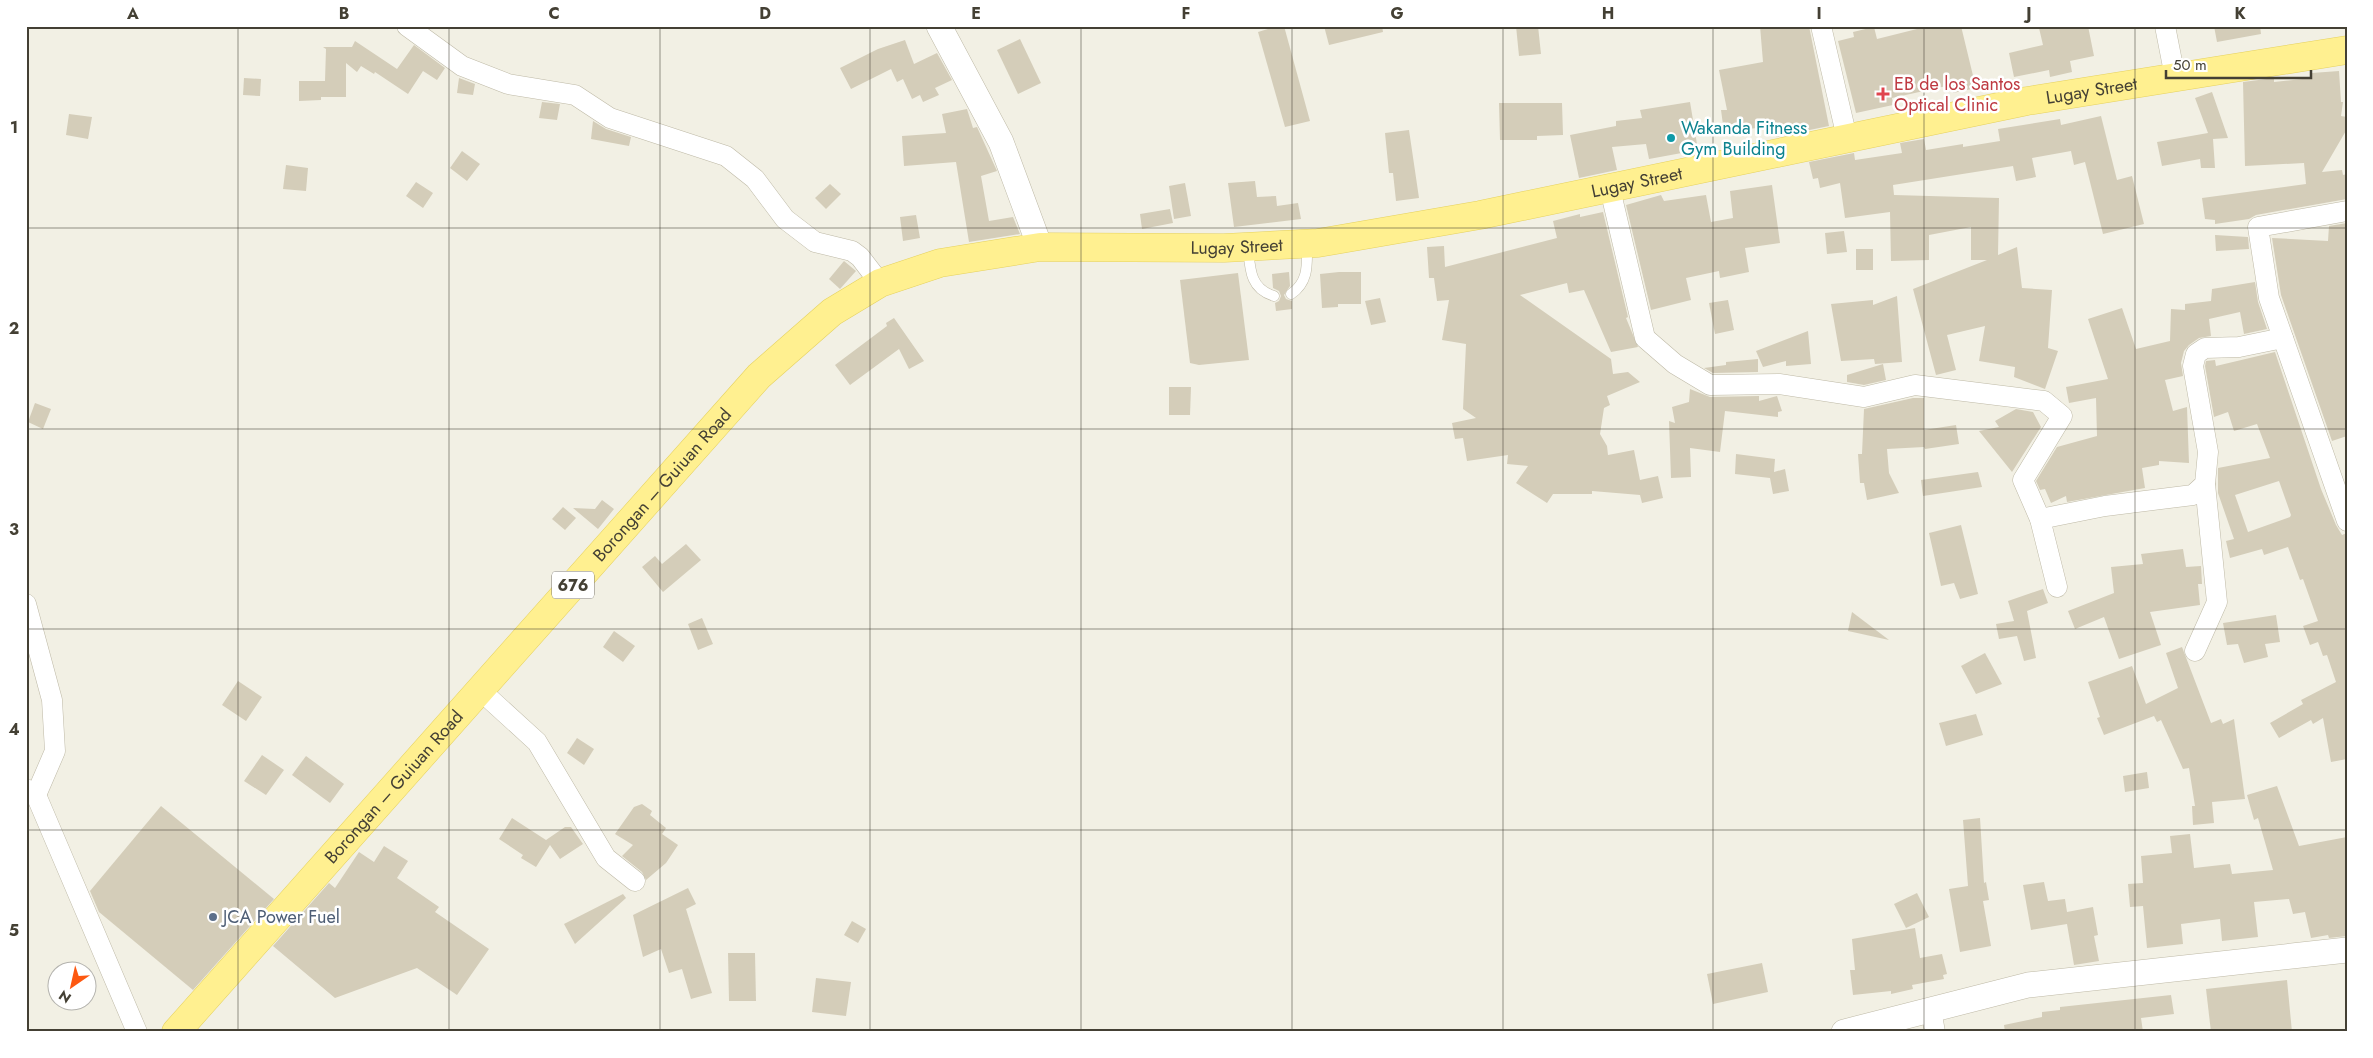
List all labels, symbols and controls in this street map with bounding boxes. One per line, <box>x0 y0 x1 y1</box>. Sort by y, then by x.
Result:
text: A <box>126 2 139 25</box>
text: B <box>339 2 349 25</box>
text: C <box>548 2 560 25</box>
text: D <box>759 2 771 25</box>
text: E <box>971 2 981 25</box>
text: F <box>1182 2 1190 25</box>
text: G <box>1390 2 1404 25</box>
text: H <box>1602 2 1614 25</box>
text: I <box>1816 2 1822 25</box>
text: J <box>2023 2 2032 25</box>
text: K <box>2234 2 2246 25</box>
scale bar <box>2166 48 2310 80</box>
text: 50 m <box>2173 54 2207 76</box>
street label: Lugay Street <box>2044 70 2140 111</box>
place label: EB de los Santos Optical Clinic <box>1894 71 2020 118</box>
marker: EB de los Santos Optical Clinic <box>1876 87 1890 101</box>
place label: Wakanda Fitness Gym Building <box>1681 115 1807 162</box>
text: 1 <box>10 116 18 139</box>
marker: Wakanda Fitness Gym Building <box>1665 132 1677 144</box>
street label: Lugay Street <box>1589 160 1685 204</box>
street label: Lugay Street <box>1190 232 1284 261</box>
text: 2 <box>9 317 19 340</box>
street label: Borongan – Guiuan Road <box>587 402 738 567</box>
text: 3 <box>9 518 19 541</box>
road number: 676 <box>552 572 594 598</box>
street label: Borongan – Guiuan Road <box>319 704 469 869</box>
text: 4 <box>8 718 20 741</box>
place label: JCA Power Fuel <box>221 904 340 930</box>
marker: JCA Power Fuel <box>207 911 219 923</box>
text: 5 <box>9 919 19 942</box>
north arrow <box>48 960 98 1010</box>
text: N <box>55 985 75 1008</box>

